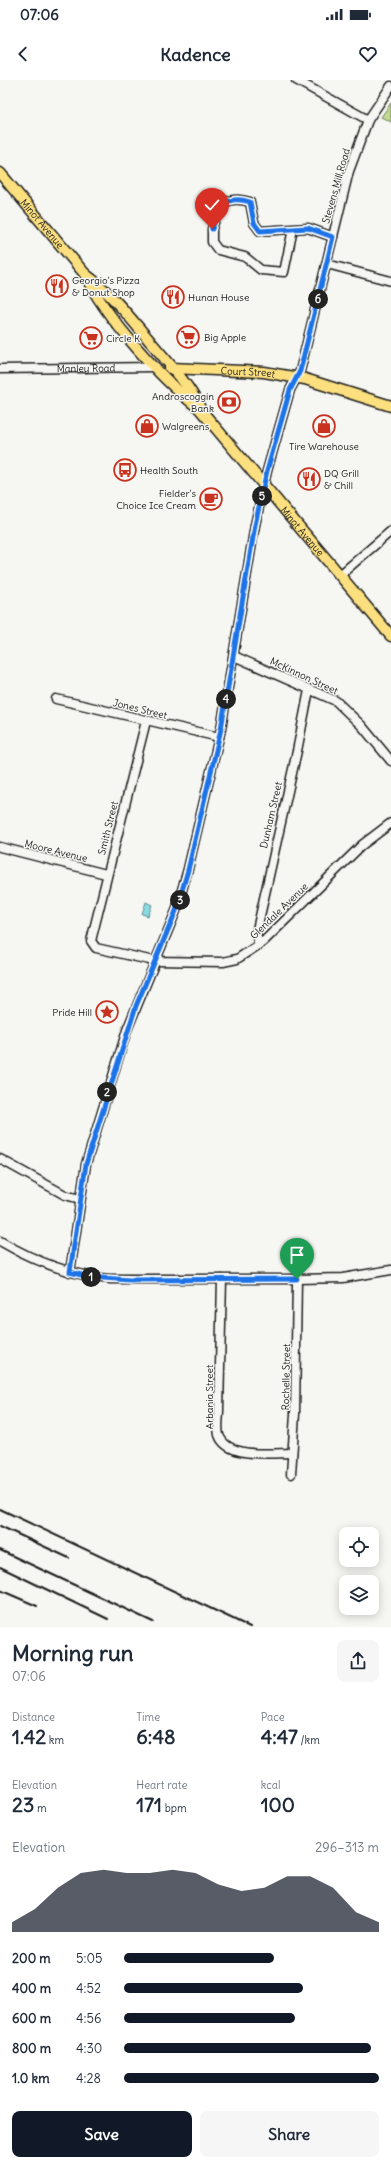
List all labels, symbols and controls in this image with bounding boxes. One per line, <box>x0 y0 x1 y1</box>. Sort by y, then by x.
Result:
text: 07:06 <box>20 5 59 24</box>
icon: back <box>12 43 34 65</box>
text: Kadence <box>160 43 231 66</box>
icon: heart <box>357 43 379 65</box>
street label: Stevens Mill Road <box>319 147 353 225</box>
pin <box>195 188 229 229</box>
icon: check <box>201 194 223 216</box>
street label: Minot Avenue <box>18 196 67 251</box>
restaurant icon: Georgio's Pizza & Donut Shop <box>44 273 70 299</box>
place label: Georgio's Pizza & Donut Shop <box>72 274 140 299</box>
restaurant icon: Hunan House <box>160 284 186 310</box>
pin: 6 <box>308 289 328 309</box>
place label: Hunan House <box>188 291 249 304</box>
text: 6 <box>315 292 321 306</box>
supermarket icon: Big Apple <box>175 324 201 350</box>
supermarket icon: Circle K <box>78 325 104 351</box>
place label: Big Apple <box>204 331 246 344</box>
place label: Circle K <box>106 332 141 345</box>
street label: Manley Road <box>57 361 116 375</box>
street label: Court Street <box>220 364 277 380</box>
bank icon: Androscoggin Bank <box>216 389 242 415</box>
place label: Androscoggin Bank <box>152 390 214 415</box>
shop icon: Walgreens <box>134 413 160 439</box>
shop icon: Tire Warehouse <box>311 413 337 439</box>
place label: Walgreens <box>162 420 210 433</box>
place label: Tire Warehouse <box>289 440 359 453</box>
bus stop icon: Health South <box>112 457 138 483</box>
place label: Health South <box>140 464 198 477</box>
restaurant icon: DQ Grill & Chill <box>296 466 322 492</box>
place label: DQ Grill & Chill <box>324 467 359 492</box>
cafe icon: Fielder's Choice Ice Cream <box>198 486 224 512</box>
pin: 5 <box>252 486 272 506</box>
place label: Fielder's Choice Ice Cream <box>116 487 196 512</box>
text: 5 <box>259 489 265 503</box>
street label: Minot Avenue <box>278 504 327 559</box>
street label: McKinnon Street <box>268 655 341 698</box>
pin: 4 <box>216 689 236 709</box>
text: 4 <box>223 692 229 706</box>
street label: Jones Street <box>112 696 169 722</box>
street label: Dunham Street <box>257 780 285 850</box>
street label: Smith Street <box>95 799 121 856</box>
street label: Moore Avenue <box>23 837 89 865</box>
street label: Glendale Avenue <box>247 880 311 942</box>
pin: 3 <box>170 890 190 910</box>
text: 3 <box>177 893 183 907</box>
place icon: Pride Hill <box>94 999 120 1025</box>
place label: Pride Hill <box>52 1006 92 1019</box>
pin: 2 <box>97 1082 117 1102</box>
text: 2 <box>104 1085 110 1099</box>
pin <box>280 1238 314 1279</box>
icon: arrive <box>286 1244 308 1266</box>
pin: 1 <box>81 1267 101 1287</box>
text: 1 <box>89 1270 93 1284</box>
street label: Rochelle Street <box>279 1343 293 1411</box>
street label: Arbania Street <box>203 1364 216 1429</box>
map controls <box>339 1527 379 1615</box>
button: locate <box>339 1527 379 1567</box>
button: layers <box>339 1575 379 1615</box>
text: Morning run <box>12 1639 134 1667</box>
button: share <box>337 1640 379 1682</box>
text: 07:06 <box>12 1668 46 1685</box>
text: Distance <box>12 1710 55 1724</box>
text: Time <box>136 1710 160 1724</box>
text: Pace <box>261 1710 285 1724</box>
text: 1.42 <box>12 1724 46 1749</box>
text: 6:48 <box>136 1724 175 1749</box>
text: 4:47 <box>261 1724 298 1749</box>
text: km <box>46 1733 64 1747</box>
text: /km <box>298 1733 320 1747</box>
text: Elevation <box>12 1778 57 1792</box>
text: Heart rate <box>136 1778 187 1792</box>
text: kcal <box>261 1778 280 1792</box>
text: 23 <box>12 1792 34 1817</box>
text: 171 <box>136 1792 162 1817</box>
text: 100 <box>261 1792 295 1817</box>
text: m <box>34 1801 47 1815</box>
text: bpm <box>162 1801 187 1815</box>
text: Elevation <box>12 1839 65 1856</box>
text: 296–313 m <box>315 1839 379 1856</box>
text: 200 m <box>12 1950 51 1967</box>
text: 5:05 <box>76 1950 102 1967</box>
text: 400 m <box>12 1980 51 1997</box>
text: 4:52 <box>76 1980 101 1997</box>
text: 600 m <box>12 2010 51 2027</box>
text: 4:56 <box>76 2010 101 2027</box>
text: 800 m <box>12 2040 51 2057</box>
text: 4:30 <box>76 2040 102 2057</box>
text: 1.0 km <box>12 2070 50 2087</box>
text: 4:28 <box>76 2070 101 2087</box>
button: Save <box>12 2111 192 2157</box>
button: Share <box>200 2111 379 2157</box>

